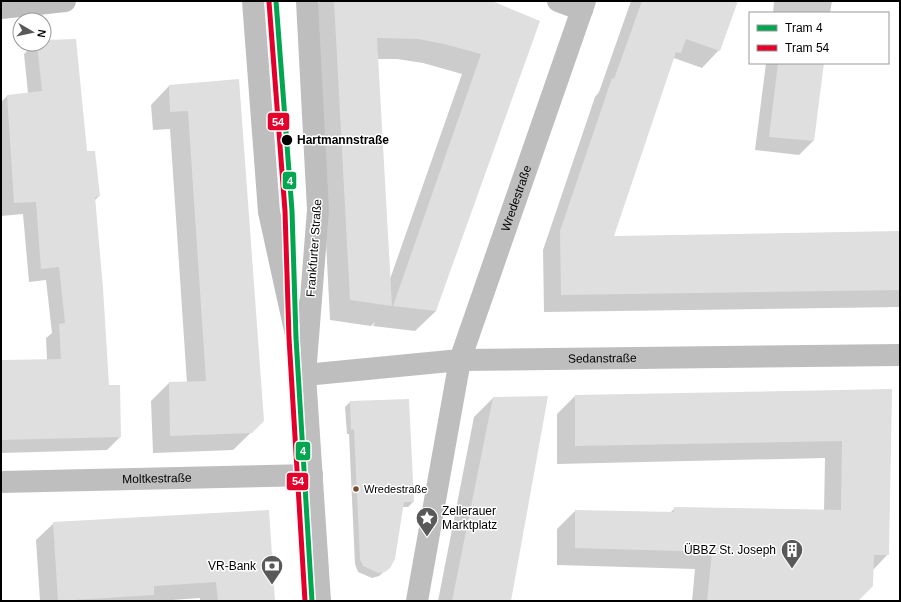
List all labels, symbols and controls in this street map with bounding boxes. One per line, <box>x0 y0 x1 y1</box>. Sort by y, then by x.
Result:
north arrow <box>12 12 52 52</box>
legend <box>749 12 889 64</box>
text: Tram 4 <box>785 21 823 35</box>
text: N <box>35 29 48 38</box>
text: Tram 54 <box>785 41 830 55</box>
line badge: 54 <box>267 112 290 131</box>
text: 54 <box>272 116 285 128</box>
marker: Hartmannstraße <box>280 133 294 147</box>
place label: Hartmannstraße <box>297 133 389 147</box>
street label: Wredestraße <box>498 163 534 233</box>
line badge: 4 <box>282 171 297 190</box>
text: 4 <box>287 175 294 187</box>
street label: Frankfurter Straße <box>304 198 324 297</box>
street label: Sedanstraße <box>568 351 637 366</box>
line badge: 4 <box>295 441 311 461</box>
text: 4 <box>300 445 307 457</box>
street label: Moltkestraße <box>122 471 192 486</box>
line badge: 54 <box>286 472 309 491</box>
text: 54 <box>292 475 305 487</box>
place label: Wredestraße <box>364 483 427 495</box>
marker: Wredestraße <box>351 484 361 494</box>
place label: Zellerauer Marktplatz <box>442 504 497 532</box>
place icon: Zellerauer Marktplatz <box>414 505 440 538</box>
building icon: ÜBBZ St. Joseph <box>779 537 805 570</box>
place label: ÜBBZ St. Joseph <box>684 543 776 557</box>
bank icon: VR-Bank <box>259 553 285 586</box>
place label: VR-Bank <box>208 559 257 573</box>

